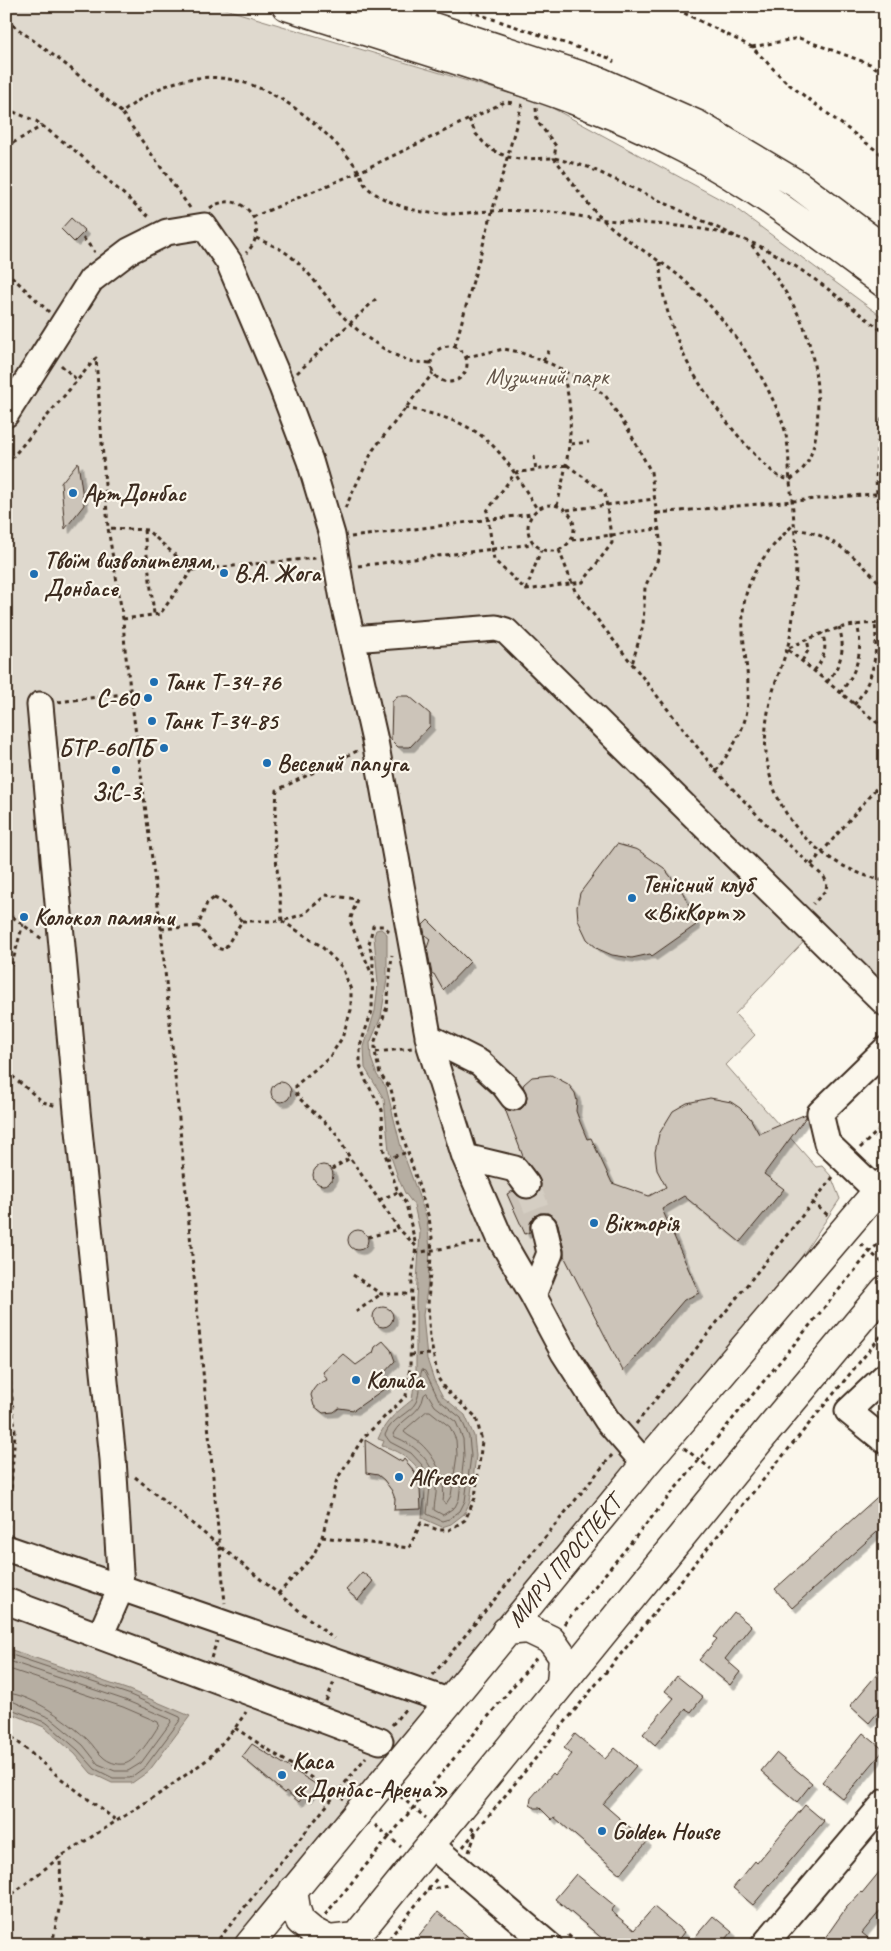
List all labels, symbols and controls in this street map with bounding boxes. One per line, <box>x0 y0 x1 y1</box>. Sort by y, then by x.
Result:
park label: Музичний парк <box>485 361 611 392</box>
place label: АртДонбас <box>83 478 188 508</box>
marker: АртДонбас <box>67 487 79 499</box>
place label: Твоїм визволителям, Донбасе <box>44 545 216 603</box>
place label: В.А. Жога <box>234 558 322 588</box>
marker: В.А. Жога <box>218 567 230 579</box>
marker: Твоїм визволителям, Донбасе <box>28 568 40 580</box>
place label: Танк Т-34-76 <box>164 667 282 697</box>
marker: Танк Т-34-76 <box>148 676 160 688</box>
place label: С-60 <box>96 683 140 713</box>
marker: С-60 <box>142 692 154 704</box>
place label: Танк Т-34-85 <box>162 706 280 736</box>
marker: Танк Т-34-85 <box>146 715 158 727</box>
place label: БТР-60ПБ <box>59 733 158 763</box>
marker: БТР-60ПБ <box>158 742 170 754</box>
place label: Веселий папуга <box>277 748 410 778</box>
marker: Веселий папуга <box>261 757 273 769</box>
marker: ЗіС-3 <box>110 764 122 776</box>
place label: ЗіС-3 <box>92 777 143 807</box>
place label: Тенісний клуб «ВікКорт» <box>642 869 758 927</box>
marker: Тенісний клуб «ВікКорт» <box>626 892 638 904</box>
place label: Колокол памяти <box>34 902 177 932</box>
marker: Колокол памяти <box>18 911 30 923</box>
place label: Вікторія <box>604 1208 680 1238</box>
marker: Вікторія <box>588 1217 600 1229</box>
place label: Колиба <box>366 1365 426 1395</box>
marker: Колиба <box>350 1374 362 1386</box>
place label: Alfresco <box>409 1462 477 1492</box>
marker: Alfresco <box>393 1471 405 1483</box>
street label: МИРУ ПРОСПЕКТ <box>500 1485 632 1633</box>
place label: Каса «Донбас-Арена» <box>292 1746 448 1804</box>
marker: Каса «Донбас-Арена» <box>276 1769 288 1781</box>
place label: Golden House <box>612 1816 721 1846</box>
marker: Golden House <box>596 1825 608 1837</box>

